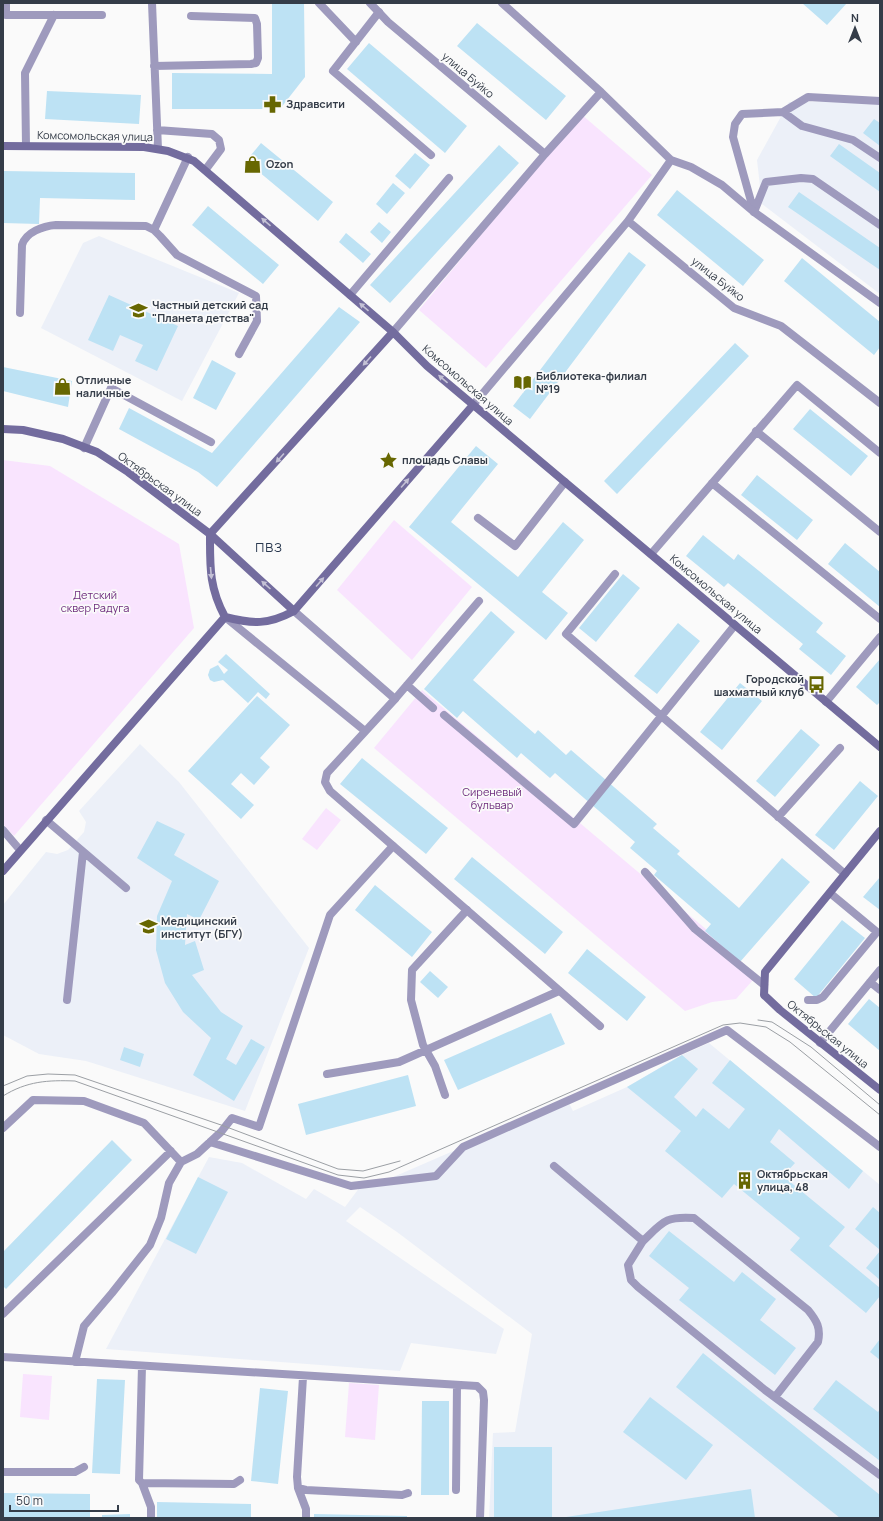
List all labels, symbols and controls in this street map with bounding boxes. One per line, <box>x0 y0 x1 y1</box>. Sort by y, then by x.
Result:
north arrow <box>835 8 875 48</box>
text: N <box>851 10 859 25</box>
street label: улица Буйко <box>439 48 498 101</box>
pharmacy icon: Здравсити <box>263 94 283 114</box>
place label: Здравсити <box>286 96 345 111</box>
street label: Комсомольская улица <box>37 127 153 144</box>
shop icon: Ozon <box>243 154 263 174</box>
place label: Ozon <box>266 156 293 171</box>
one-way arrow <box>260 217 271 226</box>
street label: улица Буйко <box>689 253 748 304</box>
place label: Частный детский сад "Планета детства" <box>152 297 268 325</box>
school or university icon: Частный детский сад "Планета детства" <box>129 301 149 321</box>
one-way arrow <box>359 302 369 312</box>
street label: Комсомольская улица <box>420 341 517 428</box>
one-way arrow <box>363 357 372 366</box>
place label: Библиотека-филиал №19 <box>536 368 647 396</box>
place label: Отличные наличные <box>76 372 132 400</box>
library icon: Библиотека-филиал №19 <box>513 372 533 392</box>
one-way arrow <box>438 375 449 384</box>
shop icon: Отличные наличные <box>53 376 73 396</box>
street label: Октябрьская улица <box>115 448 205 519</box>
place icon: площадь Славы <box>379 450 399 470</box>
one-way arrow <box>275 452 284 463</box>
place label: площадь Славы <box>402 452 488 467</box>
one-way arrow <box>400 479 409 488</box>
district label: ПВЗ <box>255 538 283 556</box>
street label: Комсомольская улица <box>667 551 766 637</box>
one-way arrow <box>207 567 214 579</box>
one-way arrow <box>315 576 324 587</box>
one-way arrow <box>261 581 270 590</box>
park label: Детский сквер Радуга <box>61 587 129 615</box>
place label: Городской шахматный клуб <box>714 671 804 699</box>
bus stop icon: Городской шахматный клуб <box>807 675 827 695</box>
park label: Сиреневый бульвар <box>462 784 522 812</box>
place label: Медицинский институт (БГУ) <box>161 913 243 941</box>
school or university icon: Медицинский институт (БГУ) <box>138 917 158 937</box>
street label: Октябрьская улица <box>784 996 872 1071</box>
place label: Октябрьская улица, 48 <box>757 1166 828 1194</box>
building icon: Октябрьская улица, 48 <box>734 1170 754 1190</box>
scale bar <box>10 1487 118 1513</box>
text: 50 m <box>16 1492 43 1509</box>

